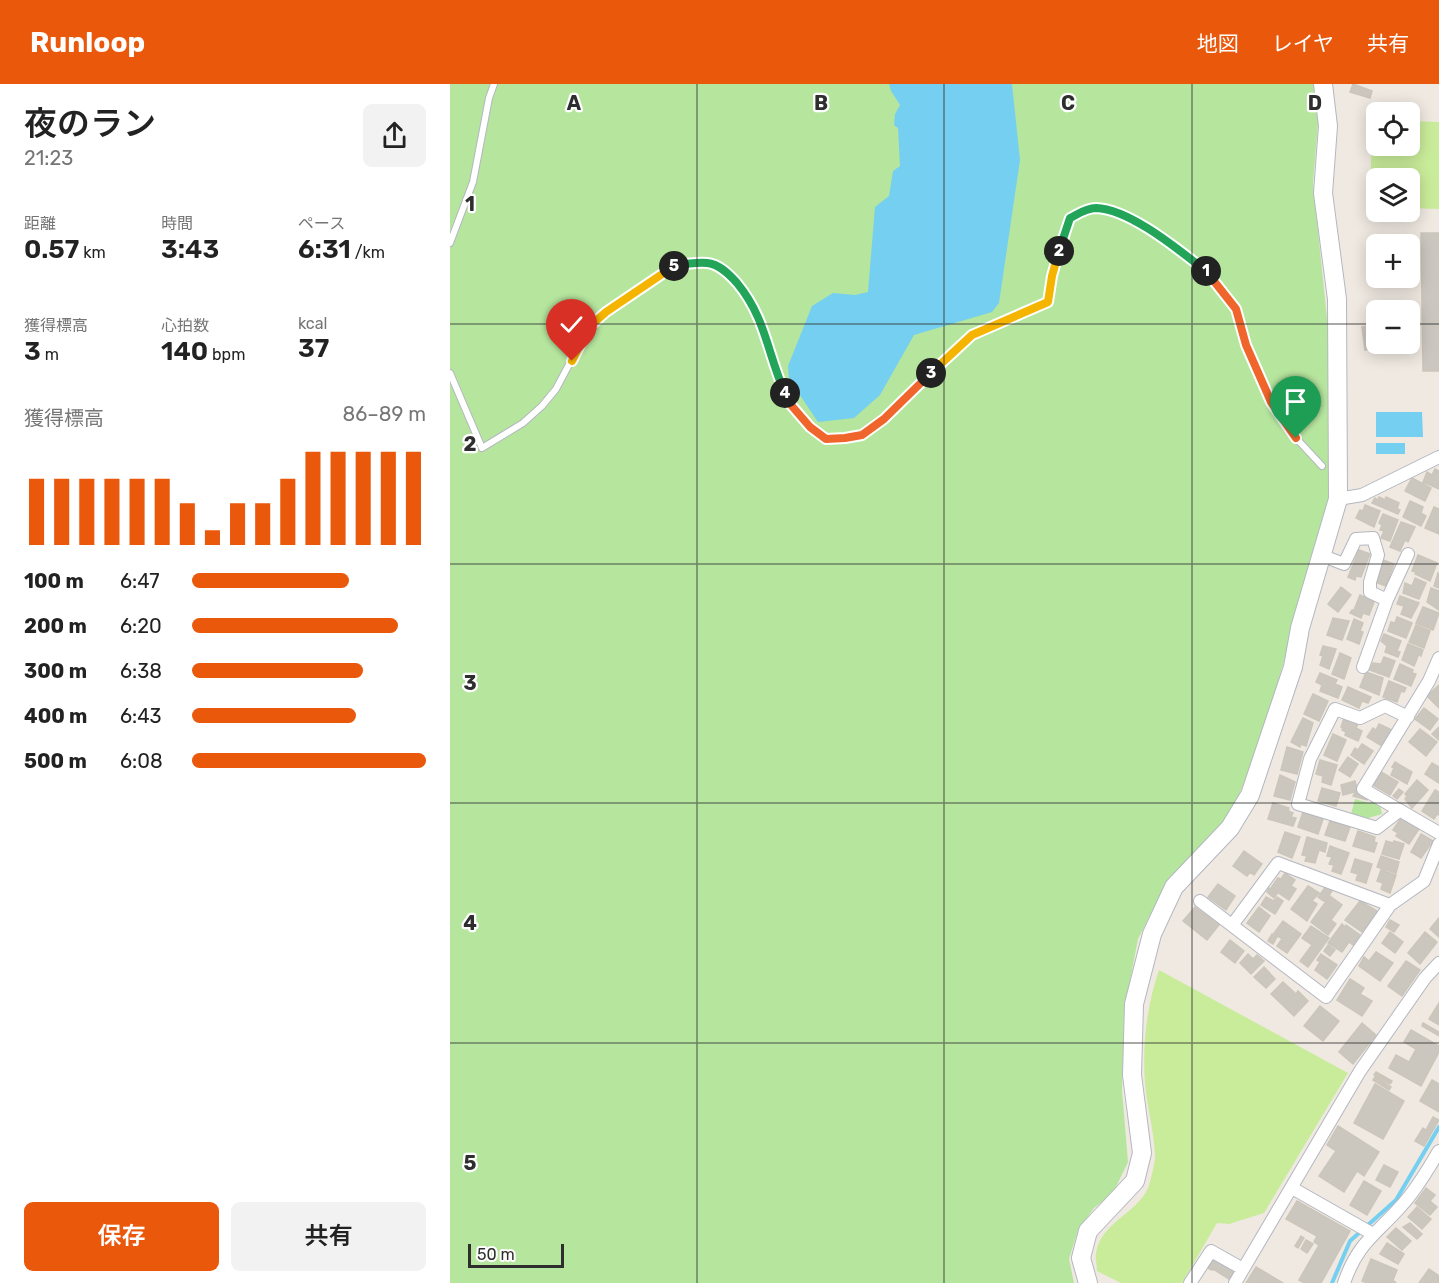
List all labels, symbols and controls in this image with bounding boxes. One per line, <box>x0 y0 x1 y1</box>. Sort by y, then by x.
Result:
text: Runloop <box>30 26 145 59</box>
text: 地図 <box>1197 31 1239 56</box>
text: レイヤ <box>1272 31 1334 56</box>
text: 共有 <box>1367 31 1409 56</box>
text: A <box>567 91 582 115</box>
text: B <box>814 91 828 115</box>
text: C <box>1061 91 1075 115</box>
text: D <box>1308 91 1322 115</box>
map controls <box>1366 102 1420 354</box>
button: locate <box>1366 102 1420 156</box>
text: 夜のラン <box>24 104 156 143</box>
button: share <box>363 104 426 167</box>
text: 21:23 <box>24 146 73 170</box>
button: layers <box>1366 168 1420 222</box>
text: 1 <box>465 192 475 216</box>
text: 距離 <box>24 214 56 233</box>
text: 時間 <box>161 214 193 233</box>
text: ペース <box>298 214 345 233</box>
text: 0.57 <box>24 234 79 265</box>
text: 3:43 <box>161 234 219 265</box>
text: 6:31 <box>298 234 351 265</box>
button: + <box>1366 234 1420 288</box>
pin: 2 <box>1044 236 1074 266</box>
text: 2 <box>1054 241 1064 260</box>
text: km <box>79 243 106 262</box>
text: /km <box>351 243 385 262</box>
pin: 5 <box>659 251 689 281</box>
text: 5 <box>669 256 679 275</box>
pin: 1 <box>1191 256 1221 286</box>
text: 1 <box>1202 261 1210 280</box>
pin <box>546 299 597 361</box>
button: − <box>1366 300 1420 354</box>
icon: check <box>555 308 588 341</box>
text: kcal <box>298 314 327 333</box>
text: 獲得標高 <box>24 316 88 335</box>
text: 心拍数 <box>161 316 209 335</box>
text: 37 <box>298 333 329 364</box>
text: 3 <box>24 336 41 367</box>
text: 140 <box>161 336 208 367</box>
text: m <box>41 345 59 364</box>
text: bpm <box>208 345 245 364</box>
pin: 3 <box>916 358 946 388</box>
text: 3 <box>926 363 936 382</box>
pin <box>1270 376 1321 438</box>
pin: 4 <box>770 378 800 408</box>
text: 4 <box>780 383 790 402</box>
icon: arrive <box>1279 385 1312 418</box>
text: 86–89 m <box>342 402 426 426</box>
text: 獲得標高 <box>24 406 104 430</box>
text: 2 <box>464 432 477 456</box>
text: 100 m <box>24 569 84 593</box>
text: 6:47 <box>120 569 160 593</box>
text: 200 m <box>24 614 87 638</box>
text: 6:20 <box>120 614 162 638</box>
text: 300 m <box>24 659 87 683</box>
text: 6:38 <box>120 659 162 683</box>
text: 3 <box>463 671 477 695</box>
text: 400 m <box>24 704 87 728</box>
text: 6:43 <box>120 704 162 728</box>
text: 500 m <box>24 749 87 773</box>
text: 6:08 <box>120 749 163 773</box>
text: 4 <box>463 911 477 935</box>
text: 5 <box>464 1151 477 1175</box>
button: 保存 <box>24 1202 219 1271</box>
button: 共有 <box>231 1202 426 1271</box>
scale bar <box>468 1241 564 1268</box>
text: 50 m <box>477 1245 515 1264</box>

